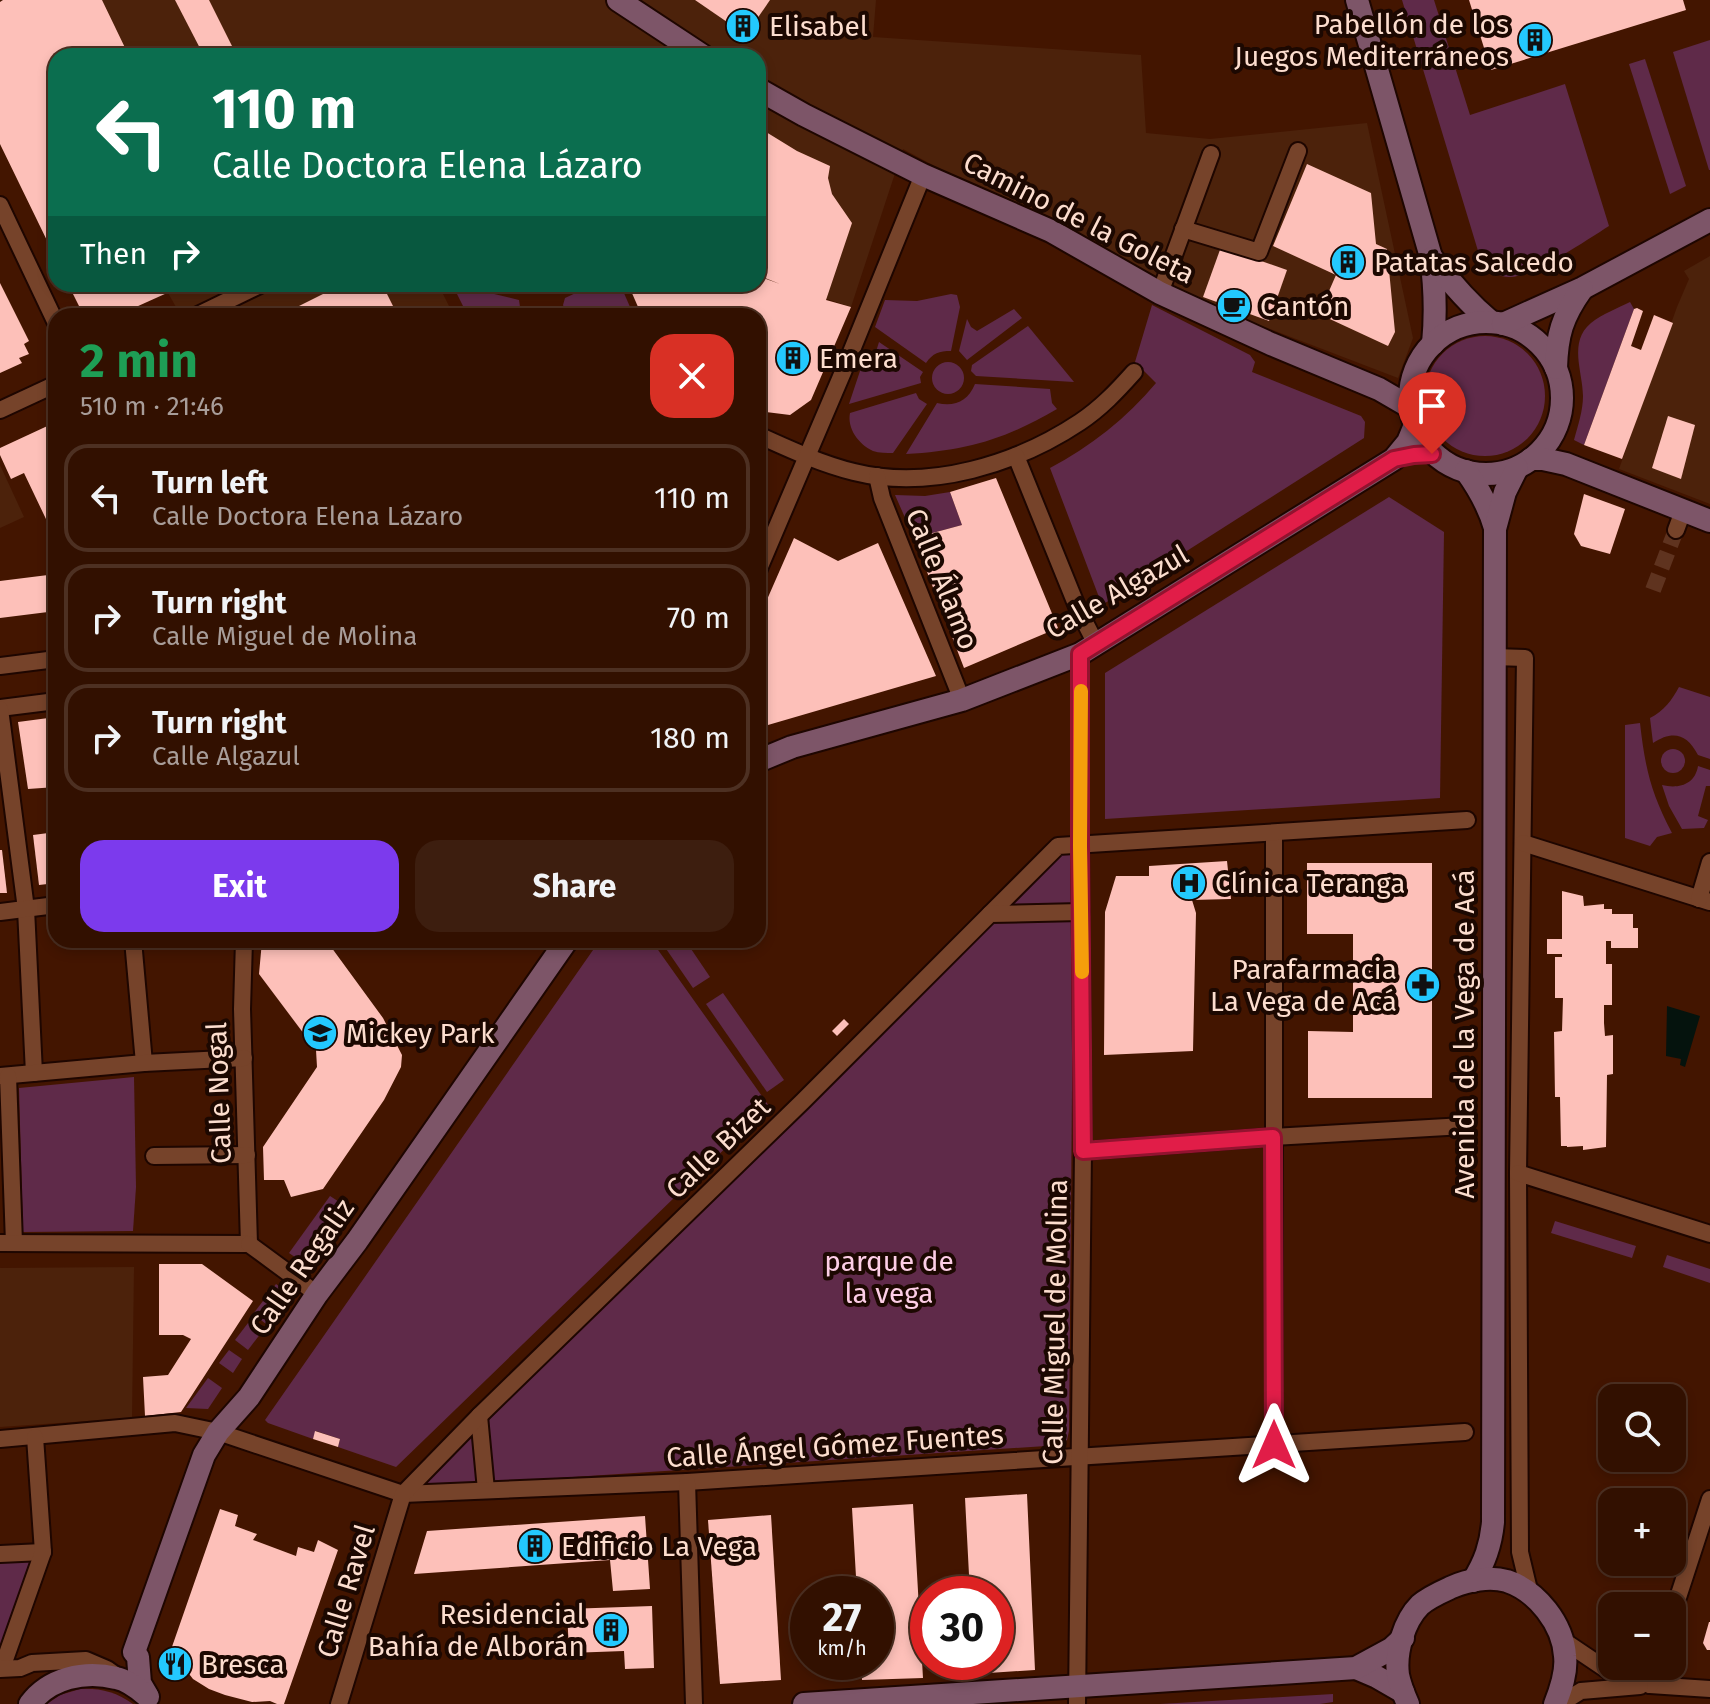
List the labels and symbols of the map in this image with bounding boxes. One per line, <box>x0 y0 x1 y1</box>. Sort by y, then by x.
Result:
building icon: Elisabel <box>724 7 762 45</box>
place label: Pabellón de los Juegos Mediterráneos <box>1234 8 1509 73</box>
place label: Elisabel <box>769 10 868 43</box>
building icon: Pabellón de los Juegos Mediterráneos <box>1516 21 1554 59</box>
street label: Camino de la Goleta <box>958 145 1200 291</box>
building icon: Patatas Salcedo <box>1329 243 1367 281</box>
place label: Patatas Salcedo <box>1374 246 1574 279</box>
cafe icon: Cantón <box>1215 287 1253 325</box>
place label: Cantón <box>1260 290 1350 323</box>
building icon: Emera <box>774 339 812 377</box>
place label: Emera <box>819 342 898 375</box>
pin <box>1398 372 1466 454</box>
street label: Calle Álamo <box>899 504 985 654</box>
street label: Calle Algazul <box>1040 538 1194 646</box>
hospital icon: Clínica Teranga <box>1170 864 1208 902</box>
place label: Clínica Teranga <box>1215 867 1406 900</box>
street label: Avenida de la Vega de Acá <box>1448 869 1481 1199</box>
place label: Parafarmacia La Vega de Acá <box>1210 953 1397 1018</box>
pharmacy icon: Parafarmacia La Vega de Acá <box>1404 966 1442 1004</box>
school or university icon: Mickey Park <box>301 1014 339 1052</box>
place label: Mickey Park <box>346 1017 495 1050</box>
street label: Calle Nogal <box>200 1021 238 1165</box>
street label: Calle Bizet <box>659 1090 777 1206</box>
street label: Calle Miguel de Molina <box>1036 1179 1074 1465</box>
street label: Calle Regaliz <box>243 1193 361 1341</box>
park label: parque de la vega <box>824 1245 954 1310</box>
position arrow <box>1232 1403 1316 1487</box>
street label: Calle Ángel Gómez Fuentes <box>665 1418 1005 1474</box>
street label: Calle Ravel <box>310 1520 382 1662</box>
building icon: Edificio La Vega <box>516 1527 554 1565</box>
place label: Edificio La Vega <box>561 1530 757 1563</box>
speed limit sign: 30 <box>910 1576 1014 1680</box>
place label: Residencial Bahía de Alborán <box>368 1598 585 1663</box>
building icon: Residencial Bahía de Alborán <box>592 1611 630 1649</box>
restaurant icon: Bresca <box>156 1645 194 1683</box>
place label: Bresca <box>201 1648 285 1681</box>

